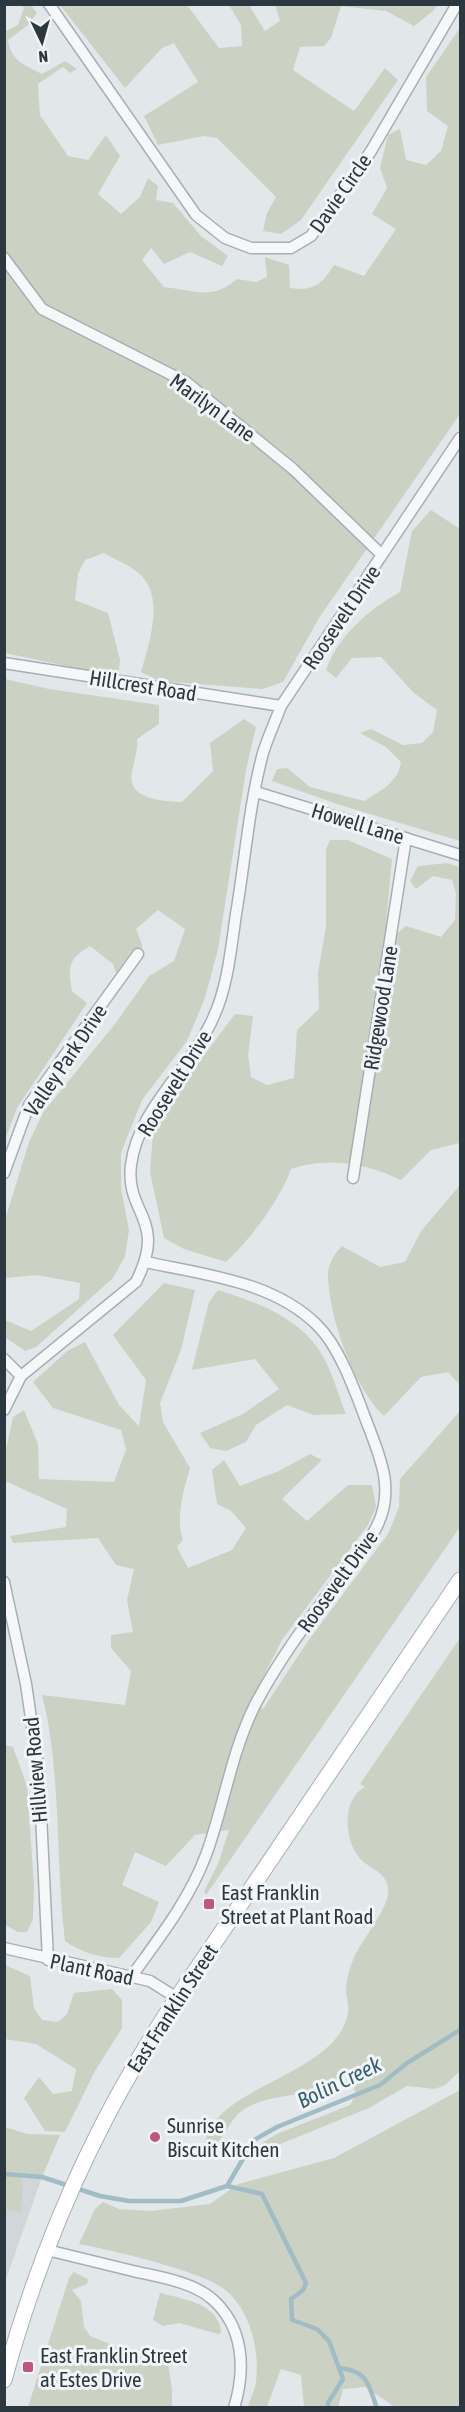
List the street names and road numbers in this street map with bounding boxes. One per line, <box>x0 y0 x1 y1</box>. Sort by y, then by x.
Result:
street label: Davie Circle <box>304 149 376 237</box>
street label: Marilyn Lane <box>166 368 260 446</box>
street label: Roosevelt Drive <box>297 560 385 674</box>
street label: Hillcrest Road <box>88 665 198 705</box>
street label: Howell Lane <box>309 798 407 848</box>
street label: Ridgewood Lane <box>358 944 402 1072</box>
street label: Valley Park Drive <box>19 999 111 1121</box>
street label: Roosevelt Drive <box>132 1026 216 1140</box>
street label: Roosevelt Drive <box>292 1525 382 1637</box>
street label: Hillview Road <box>18 1716 52 1824</box>
street label: East Franklin Street <box>122 1940 222 2076</box>
street label: Plant Road <box>48 1948 136 1990</box>

